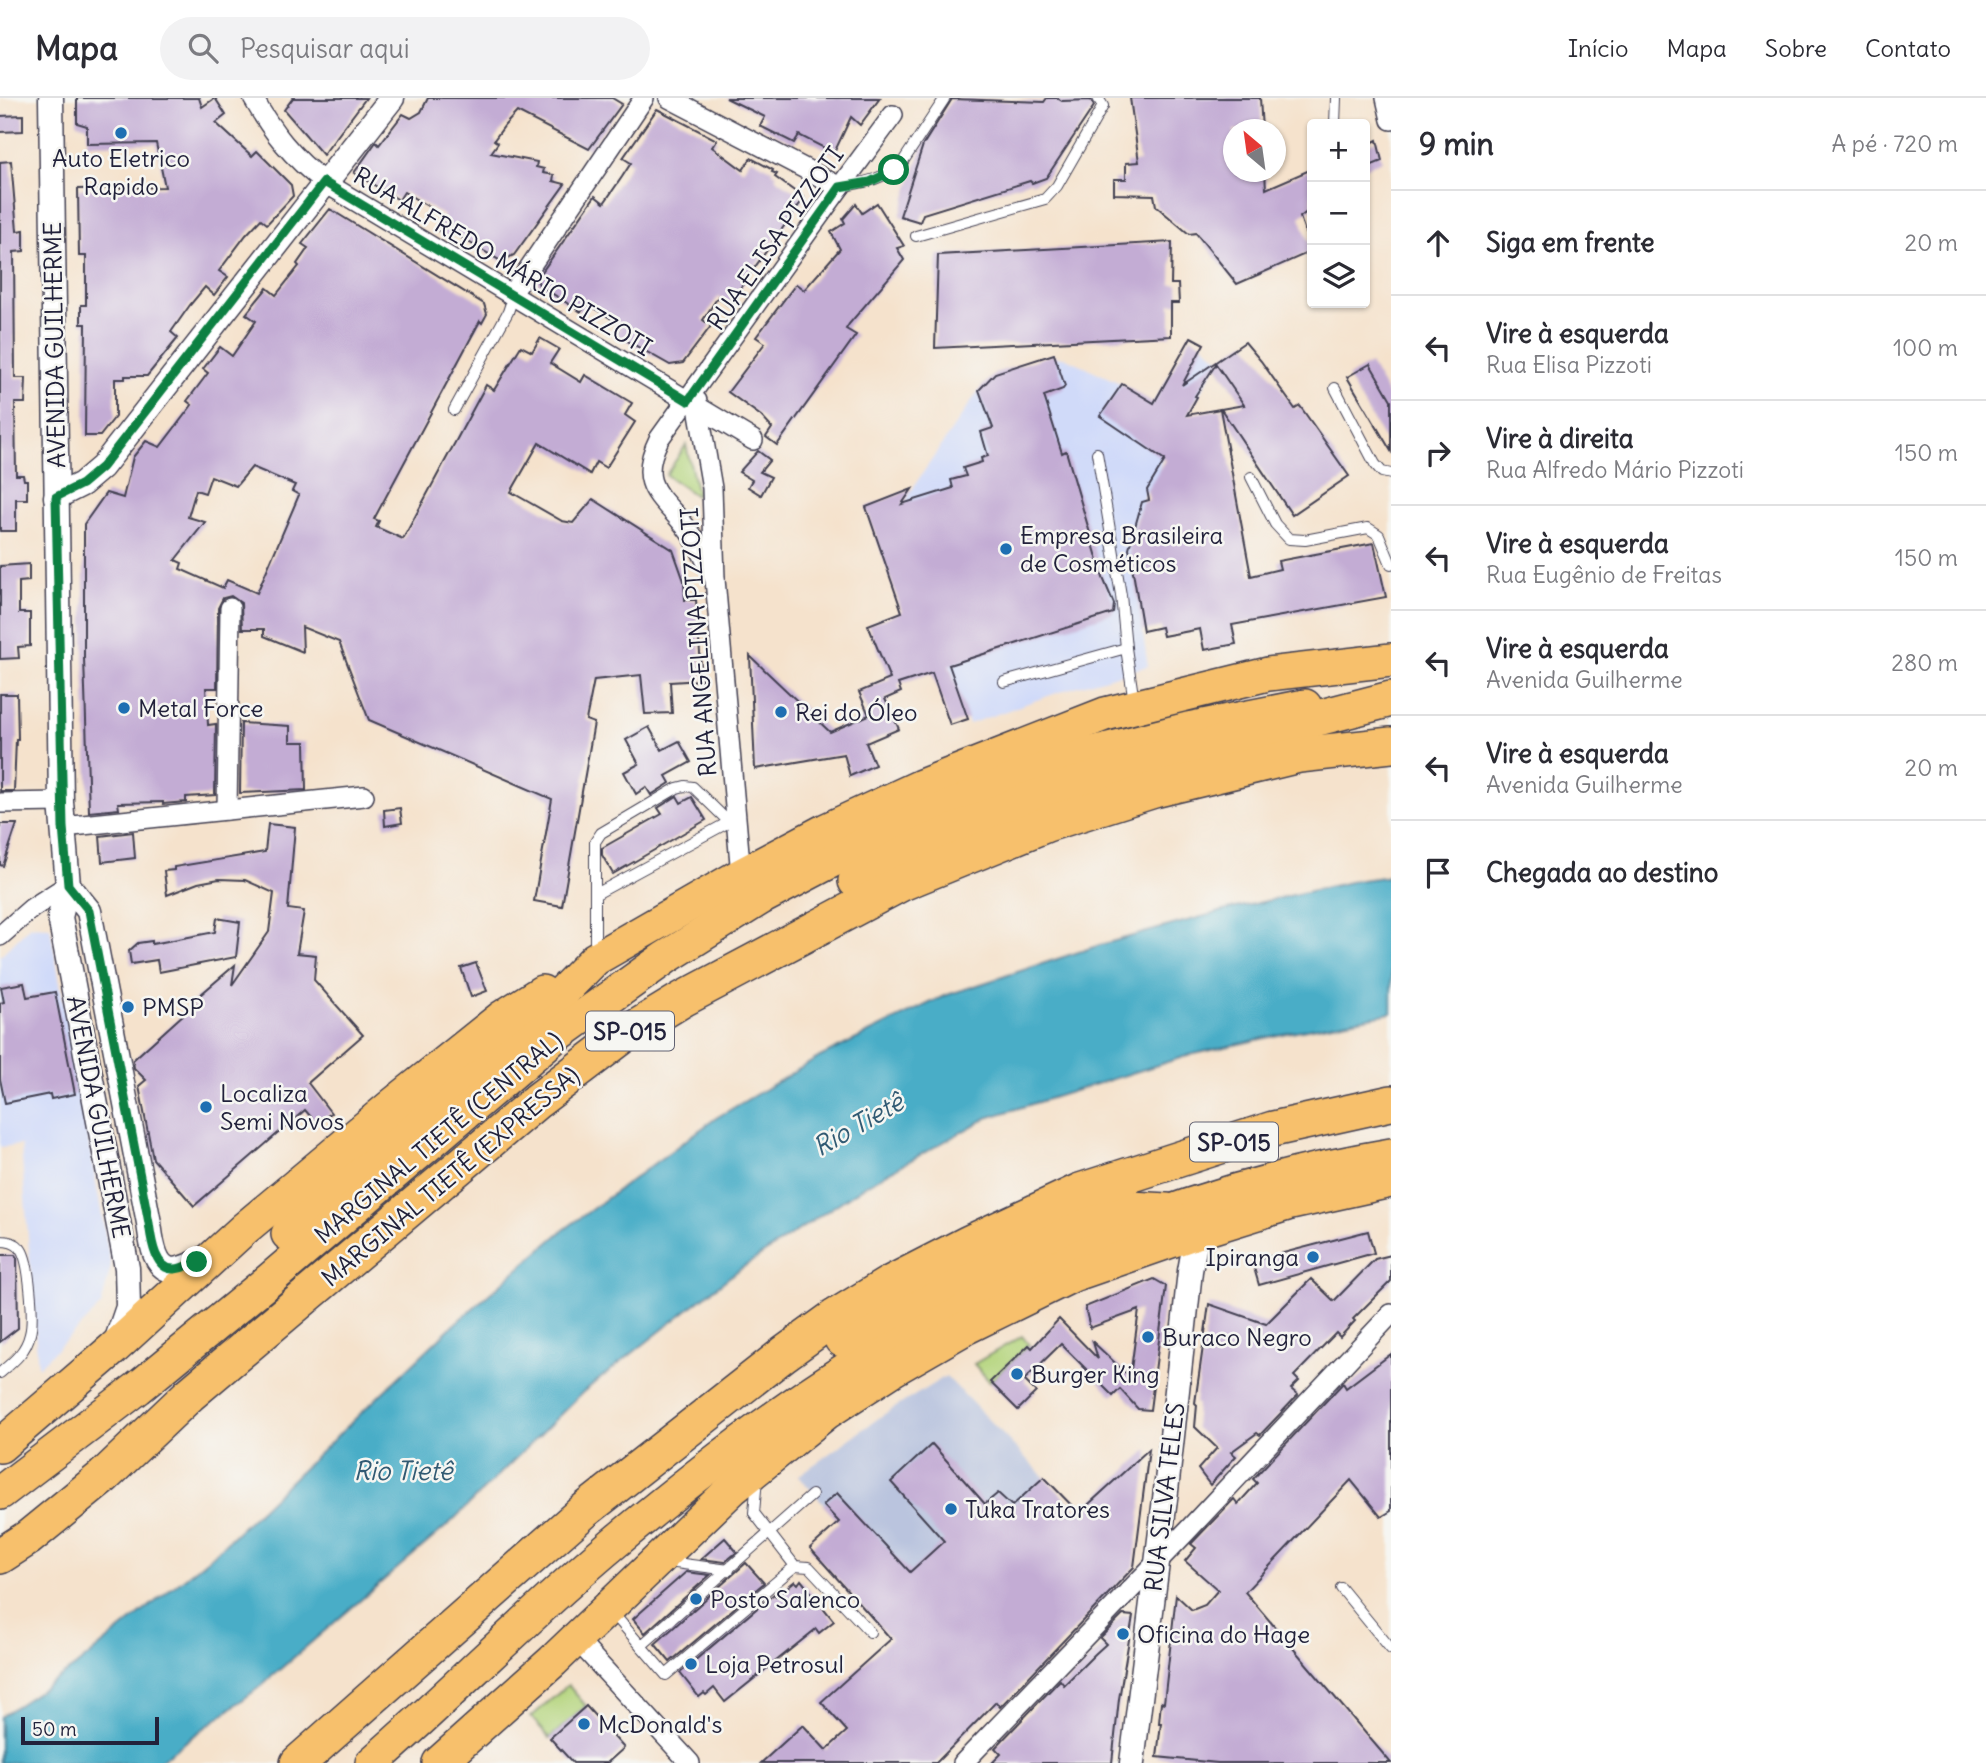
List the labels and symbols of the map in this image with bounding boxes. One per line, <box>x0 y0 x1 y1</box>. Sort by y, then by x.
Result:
north arrow <box>1223 119 1286 182</box>
marker: Auto Eletrico Rapido <box>113 125 129 141</box>
street label: RUA ELISA PIZZOTI <box>700 140 850 336</box>
place label: Auto Eletrico Rapido <box>52 143 190 201</box>
route start <box>878 154 909 185</box>
street label: RUA ALFREDO MÁRIO PIZZOTI <box>348 160 658 362</box>
street label: AVENIDA GUILHERME <box>37 222 71 468</box>
street label: RUA ANGELINA PIZZOTI <box>674 506 722 778</box>
place label: Empresa Brasileira de Cosméticos <box>1020 520 1223 578</box>
marker: Empresa Brasileira de Cosméticos <box>998 541 1014 557</box>
place label: Metal Force <box>138 693 263 723</box>
place label: Rei do Óleo <box>795 697 917 727</box>
marker: Metal Force <box>116 700 132 716</box>
marker: Rei do Óleo <box>773 704 789 720</box>
place label: PMSP <box>142 992 204 1022</box>
street label: AVENIDA GUILHERME <box>61 993 137 1241</box>
marker: PMSP <box>120 999 136 1015</box>
road number: SP-015 <box>586 1012 674 1050</box>
street label: MARGINAL TIETÊ (CENTRAL) <box>308 1025 568 1249</box>
street label: MARGINAL TIETÊ (EXPRESSA) <box>315 1059 585 1293</box>
place label: Localiza Semi Novos <box>220 1078 344 1136</box>
water label: Rio Tietê <box>807 1084 911 1163</box>
marker: Localiza Semi Novos <box>198 1099 214 1115</box>
road number: SP-015 <box>1190 1122 1278 1162</box>
place label: Ipiranga <box>1205 1242 1299 1272</box>
route end <box>181 1246 212 1277</box>
marker: Ipiranga <box>1305 1249 1321 1265</box>
place label: Buraco Negro <box>1162 1322 1312 1352</box>
marker: Buraco Negro <box>1140 1329 1156 1345</box>
place label: Burger King <box>1031 1359 1160 1389</box>
marker: Burger King <box>1009 1366 1025 1382</box>
street label: RUA SILVA TELES <box>1138 1401 1190 1593</box>
water label: Rio Tietê <box>353 1454 455 1487</box>
place label: Tuka Tratores <box>965 1494 1110 1524</box>
marker: Tuka Tratores <box>943 1501 959 1517</box>
place label: Posto Salenco <box>710 1584 860 1614</box>
marker: Posto Salenco <box>688 1591 704 1607</box>
place label: Oficina do Hage <box>1137 1619 1310 1649</box>
marker: Oficina do Hage <box>1115 1626 1131 1642</box>
place label: Loja Petrosul <box>705 1649 844 1679</box>
marker: Loja Petrosul <box>683 1656 699 1672</box>
place label: McDonald's <box>598 1709 722 1739</box>
scale bar <box>21 1714 159 1746</box>
marker: McDonald's <box>576 1716 592 1732</box>

